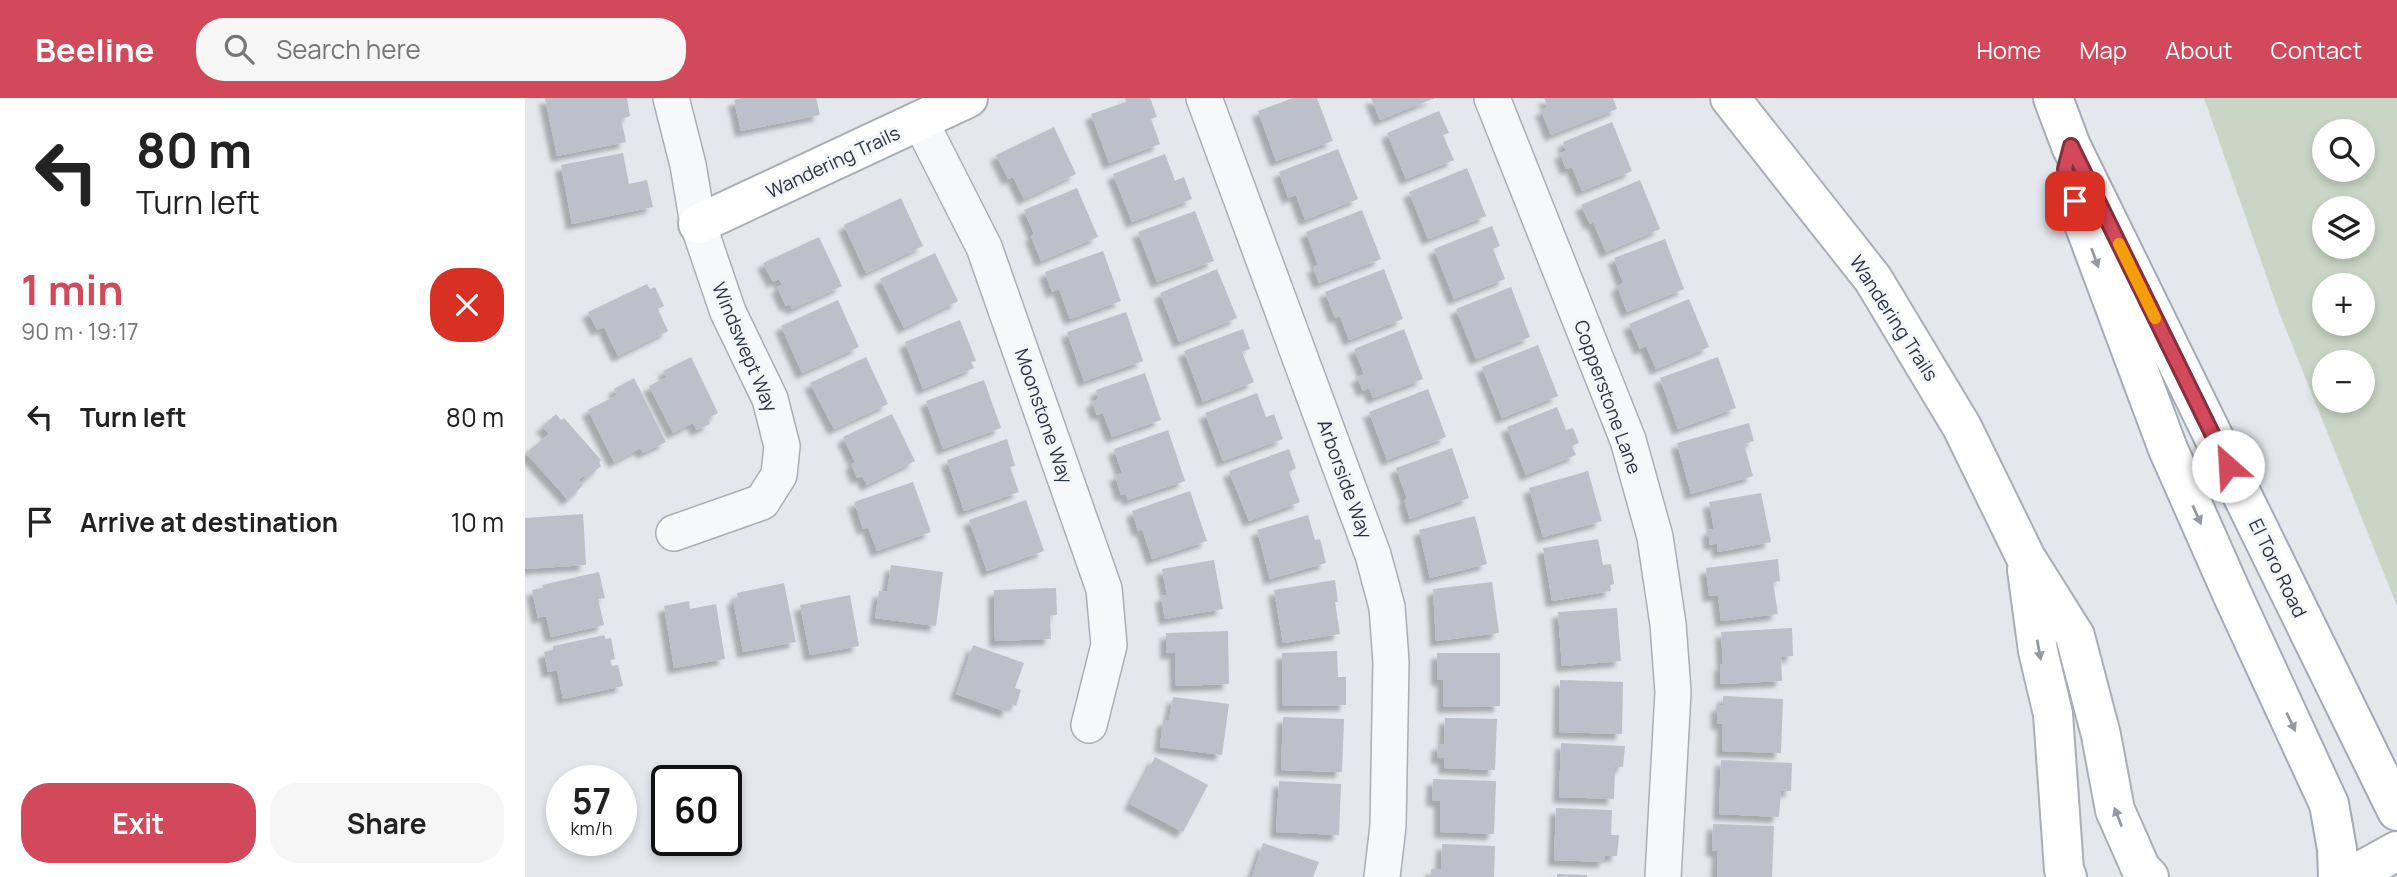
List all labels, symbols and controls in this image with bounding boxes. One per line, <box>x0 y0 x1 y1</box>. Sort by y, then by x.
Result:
search box <box>196 18 686 81</box>
text: Beeline <box>35 27 154 72</box>
icon: search <box>220 30 258 68</box>
text: Search here <box>276 31 421 67</box>
text: Home <box>1976 33 2041 66</box>
text: Map <box>2079 33 2127 66</box>
text: About <box>2165 33 2233 66</box>
text: Contact <box>2271 33 2362 66</box>
text: 80 m <box>136 116 252 183</box>
map controls <box>2312 119 2375 413</box>
button: search <box>2312 119 2375 182</box>
street label: Wandering Trails <box>762 120 904 204</box>
icon: left <box>21 126 112 217</box>
pin <box>2045 171 2105 231</box>
text: Turn left <box>136 180 260 224</box>
icon: arrive <box>2056 182 2094 220</box>
button: layers <box>2312 196 2375 259</box>
one-way arrow <box>2090 247 2101 268</box>
street label: Wandering Trails <box>1844 250 1944 386</box>
text: 1 min <box>21 260 124 318</box>
button: close <box>430 268 504 342</box>
button: + <box>2312 273 2375 336</box>
street label: Windswept Way <box>706 278 784 416</box>
text: 90 m · 19:17 <box>21 315 138 347</box>
street label: Copperstone Lane <box>1568 316 1648 478</box>
street label: Moonstone Way <box>1009 345 1079 487</box>
button: − <box>2312 350 2375 413</box>
icon: left <box>21 398 59 436</box>
text: Turn left <box>80 399 187 435</box>
text: 80 m <box>446 399 504 435</box>
street label: Arborside Way <box>1311 416 1379 542</box>
position arrow <box>2191 429 2265 503</box>
icon: arrive <box>21 503 59 541</box>
text: Arrive at destination <box>80 504 338 540</box>
text: 10 m <box>451 504 504 540</box>
one-way arrow <box>2192 504 2203 525</box>
street label: El Toro Road <box>2243 514 2313 622</box>
one-way arrow <box>2033 639 2044 661</box>
one-way arrow <box>2286 712 2297 732</box>
speed limit sign: 60 <box>651 765 742 856</box>
text: 57 <box>572 777 611 825</box>
button: Exit <box>21 783 256 863</box>
button: Share <box>270 783 504 863</box>
one-way arrow <box>2113 806 2124 827</box>
text: km/h <box>571 816 612 840</box>

